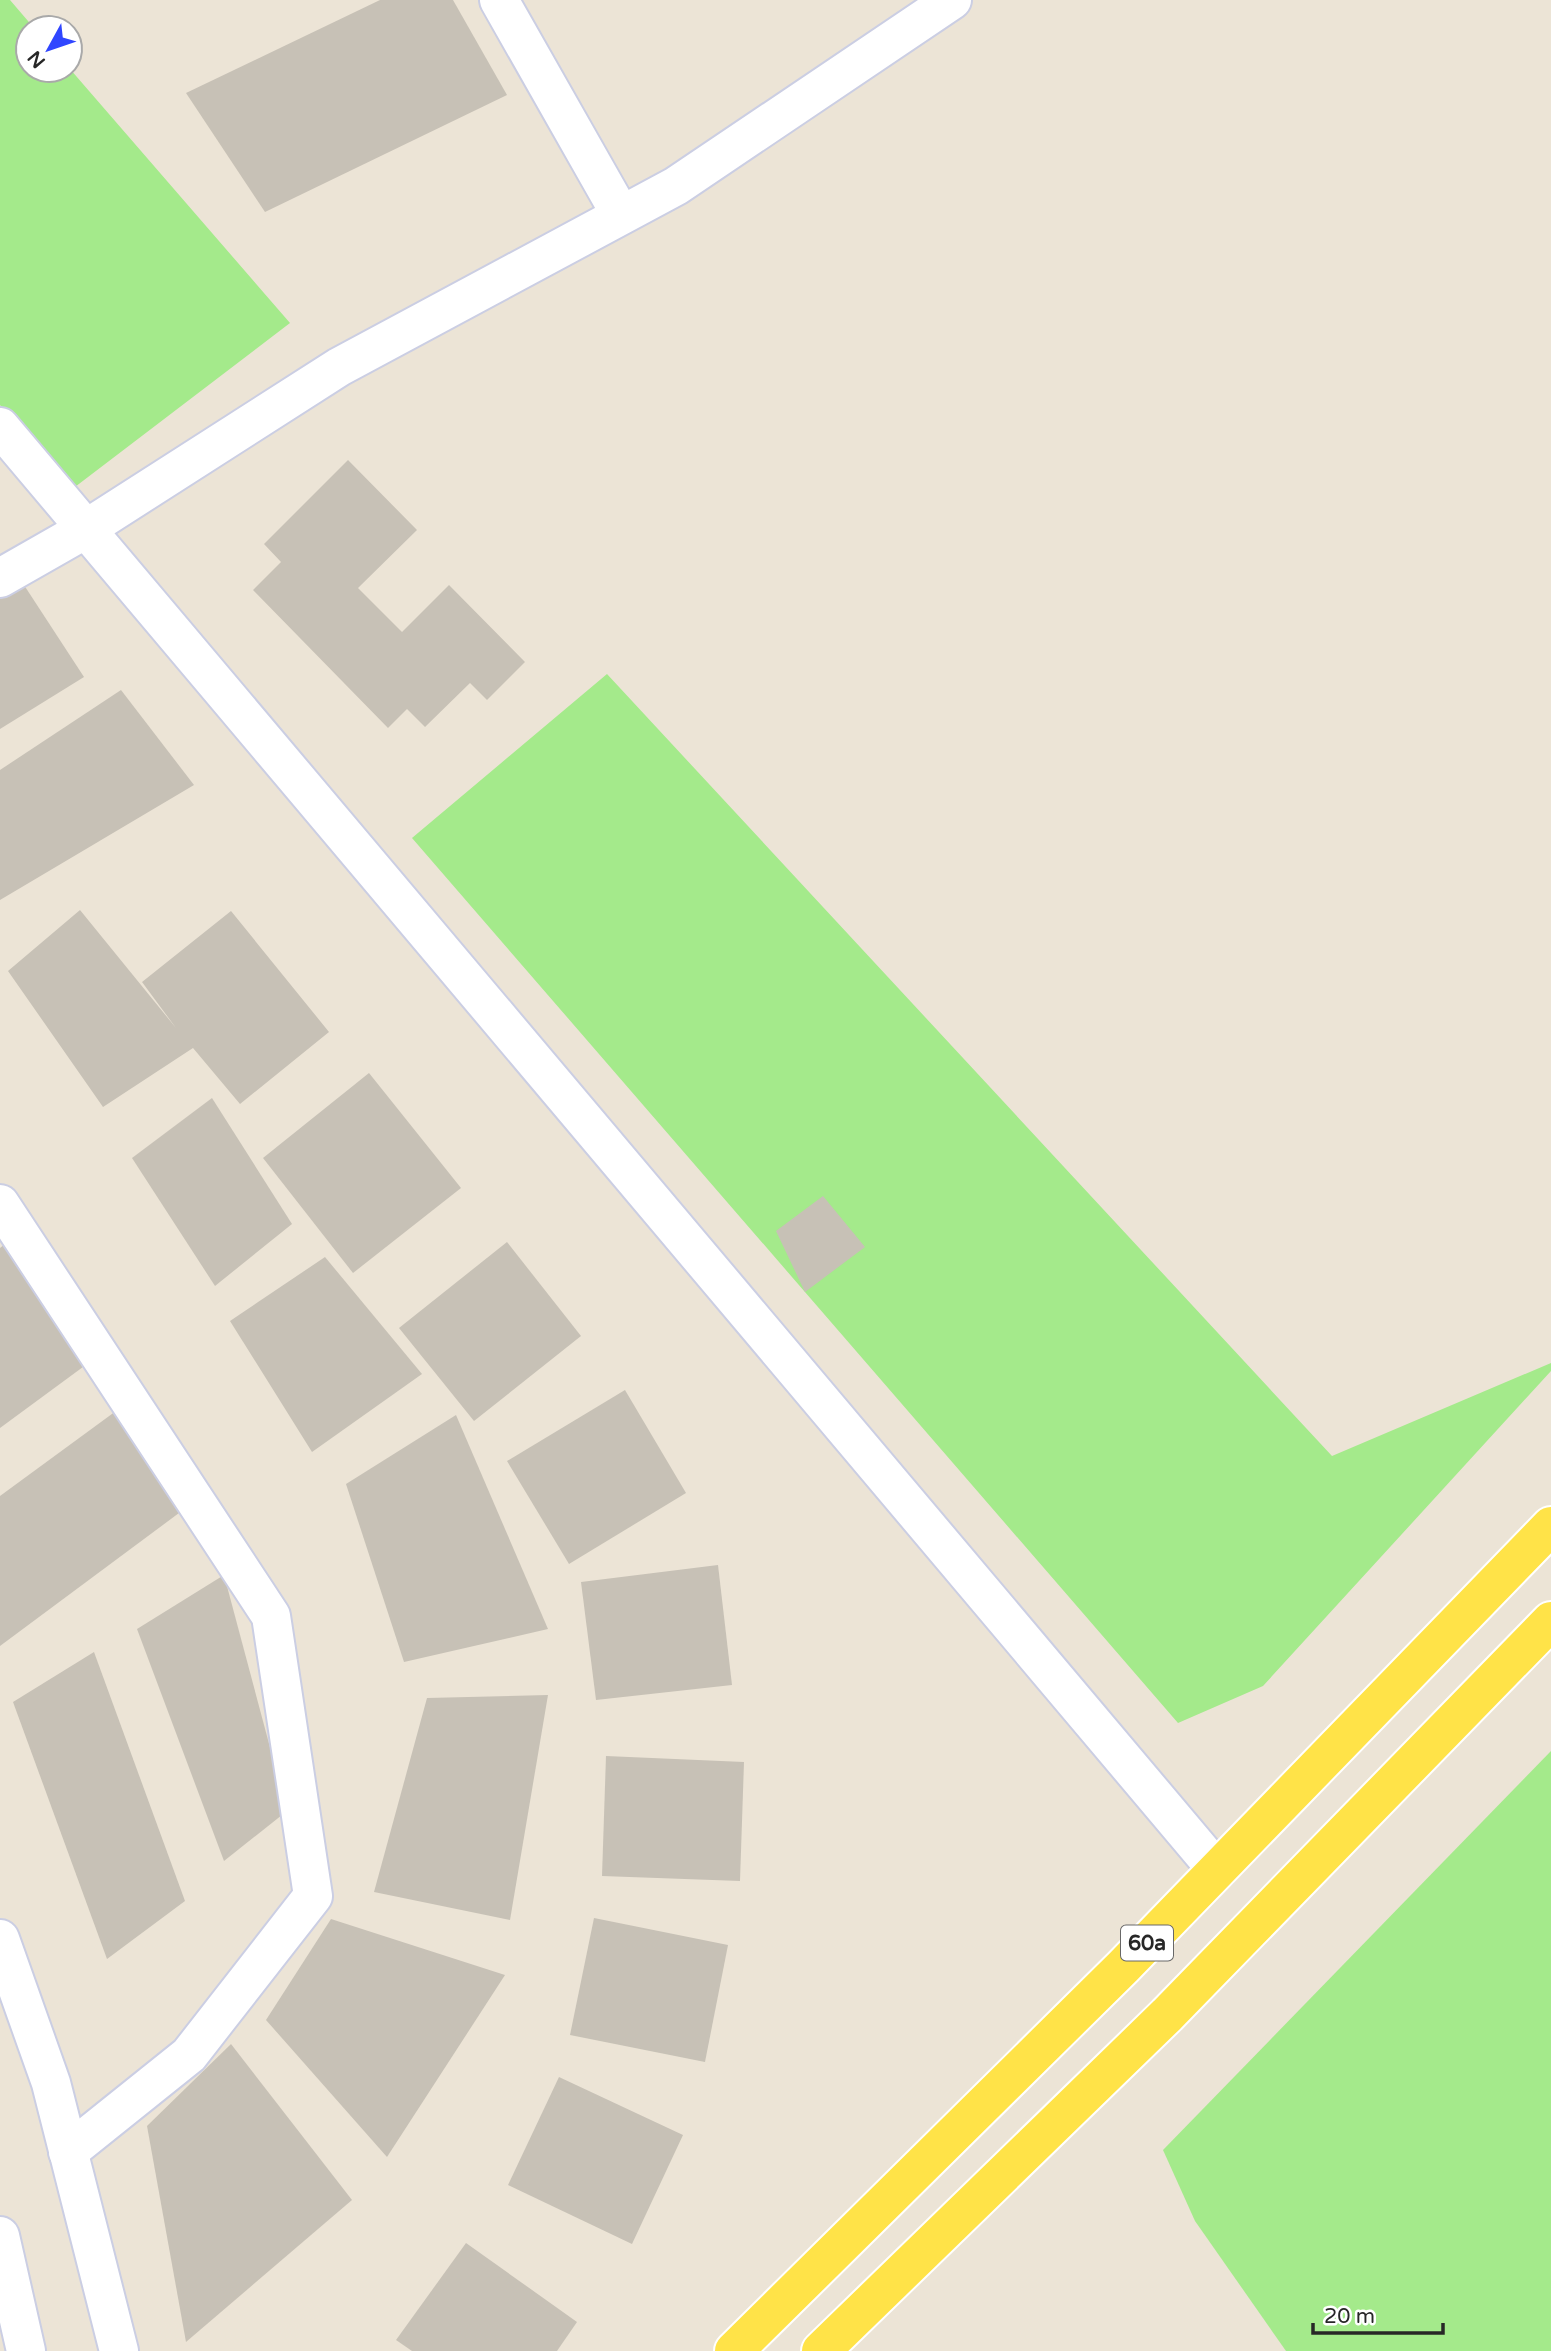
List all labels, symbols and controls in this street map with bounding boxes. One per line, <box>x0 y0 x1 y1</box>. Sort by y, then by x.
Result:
north arrow <box>14 14 84 84</box>
text: N <box>23 46 50 72</box>
road number: 60a <box>1121 1926 1173 1960</box>
scale bar <box>1313 2292 1442 2336</box>
text: 20 m <box>1324 2304 1375 2329</box>

